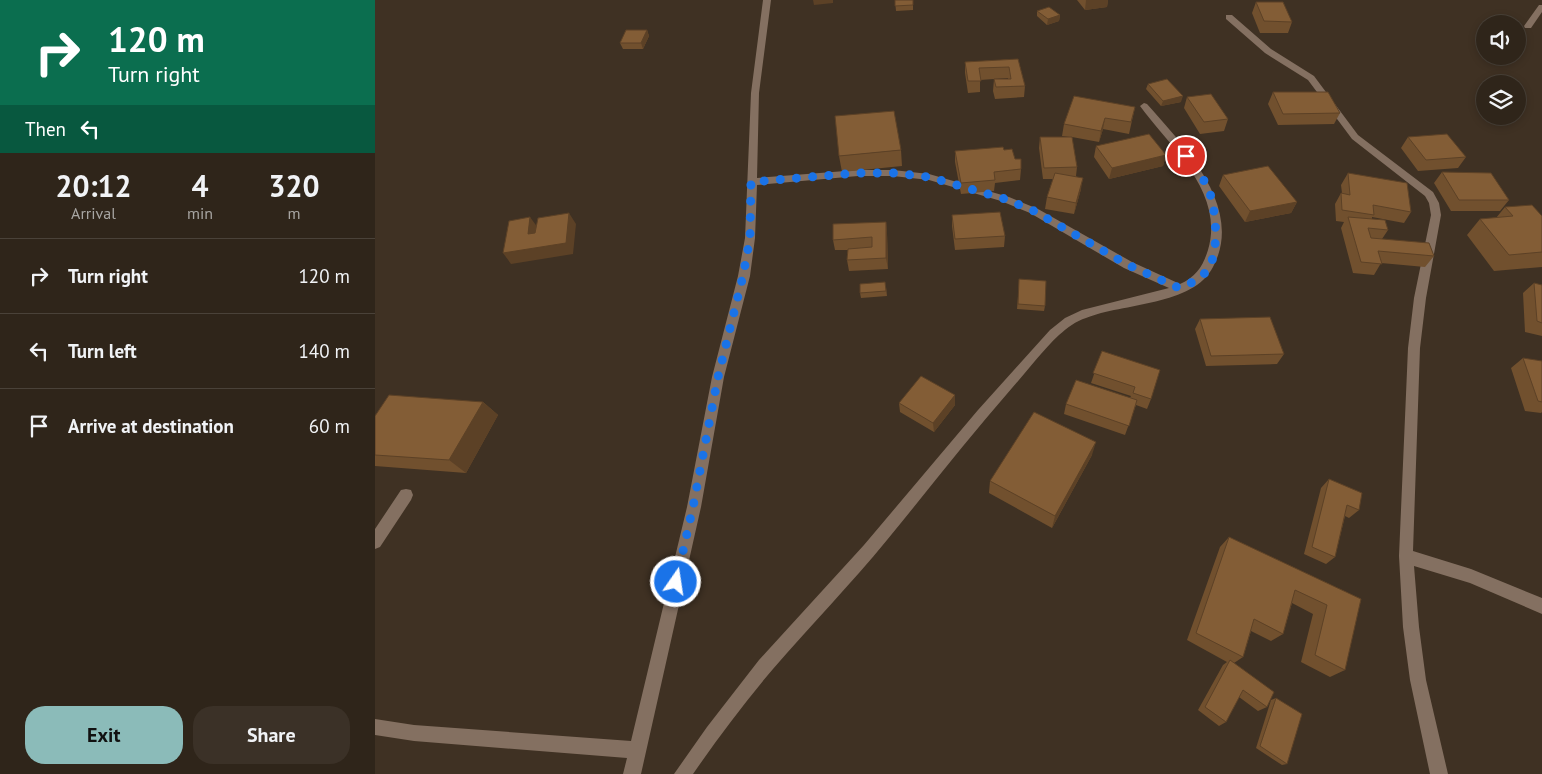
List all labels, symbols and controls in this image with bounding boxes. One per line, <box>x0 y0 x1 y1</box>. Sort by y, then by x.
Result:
map controls <box>1476 15 1526 125</box>
button: sound <box>1476 15 1526 65</box>
text: 120 m <box>108 16 205 62</box>
icon: right <box>25 20 90 85</box>
text: Turn right <box>108 60 200 88</box>
button: layers <box>1476 75 1526 125</box>
icon: left <box>76 115 104 143</box>
text: Then <box>25 117 66 141</box>
pin <box>1165 135 1207 177</box>
icon: arrive <box>1172 142 1200 170</box>
text: 20:12 <box>55 166 132 205</box>
text: 4 <box>192 166 209 205</box>
text: 320 <box>268 166 320 205</box>
text: Arrival <box>71 203 116 223</box>
text: min <box>187 203 213 223</box>
text: m <box>288 203 301 223</box>
icon: right <box>25 262 53 290</box>
text: Turn right <box>68 264 148 288</box>
text: 120 m <box>298 264 350 288</box>
icon: left <box>25 337 53 365</box>
text: Turn left <box>68 339 137 363</box>
text: 140 m <box>298 339 350 363</box>
icon: arrive <box>25 412 53 440</box>
text: Arrive at destination <box>68 414 234 438</box>
text: 60 m <box>309 414 350 438</box>
position arrow <box>649 555 701 607</box>
button: Exit <box>25 706 183 764</box>
button: Share <box>193 706 350 764</box>

